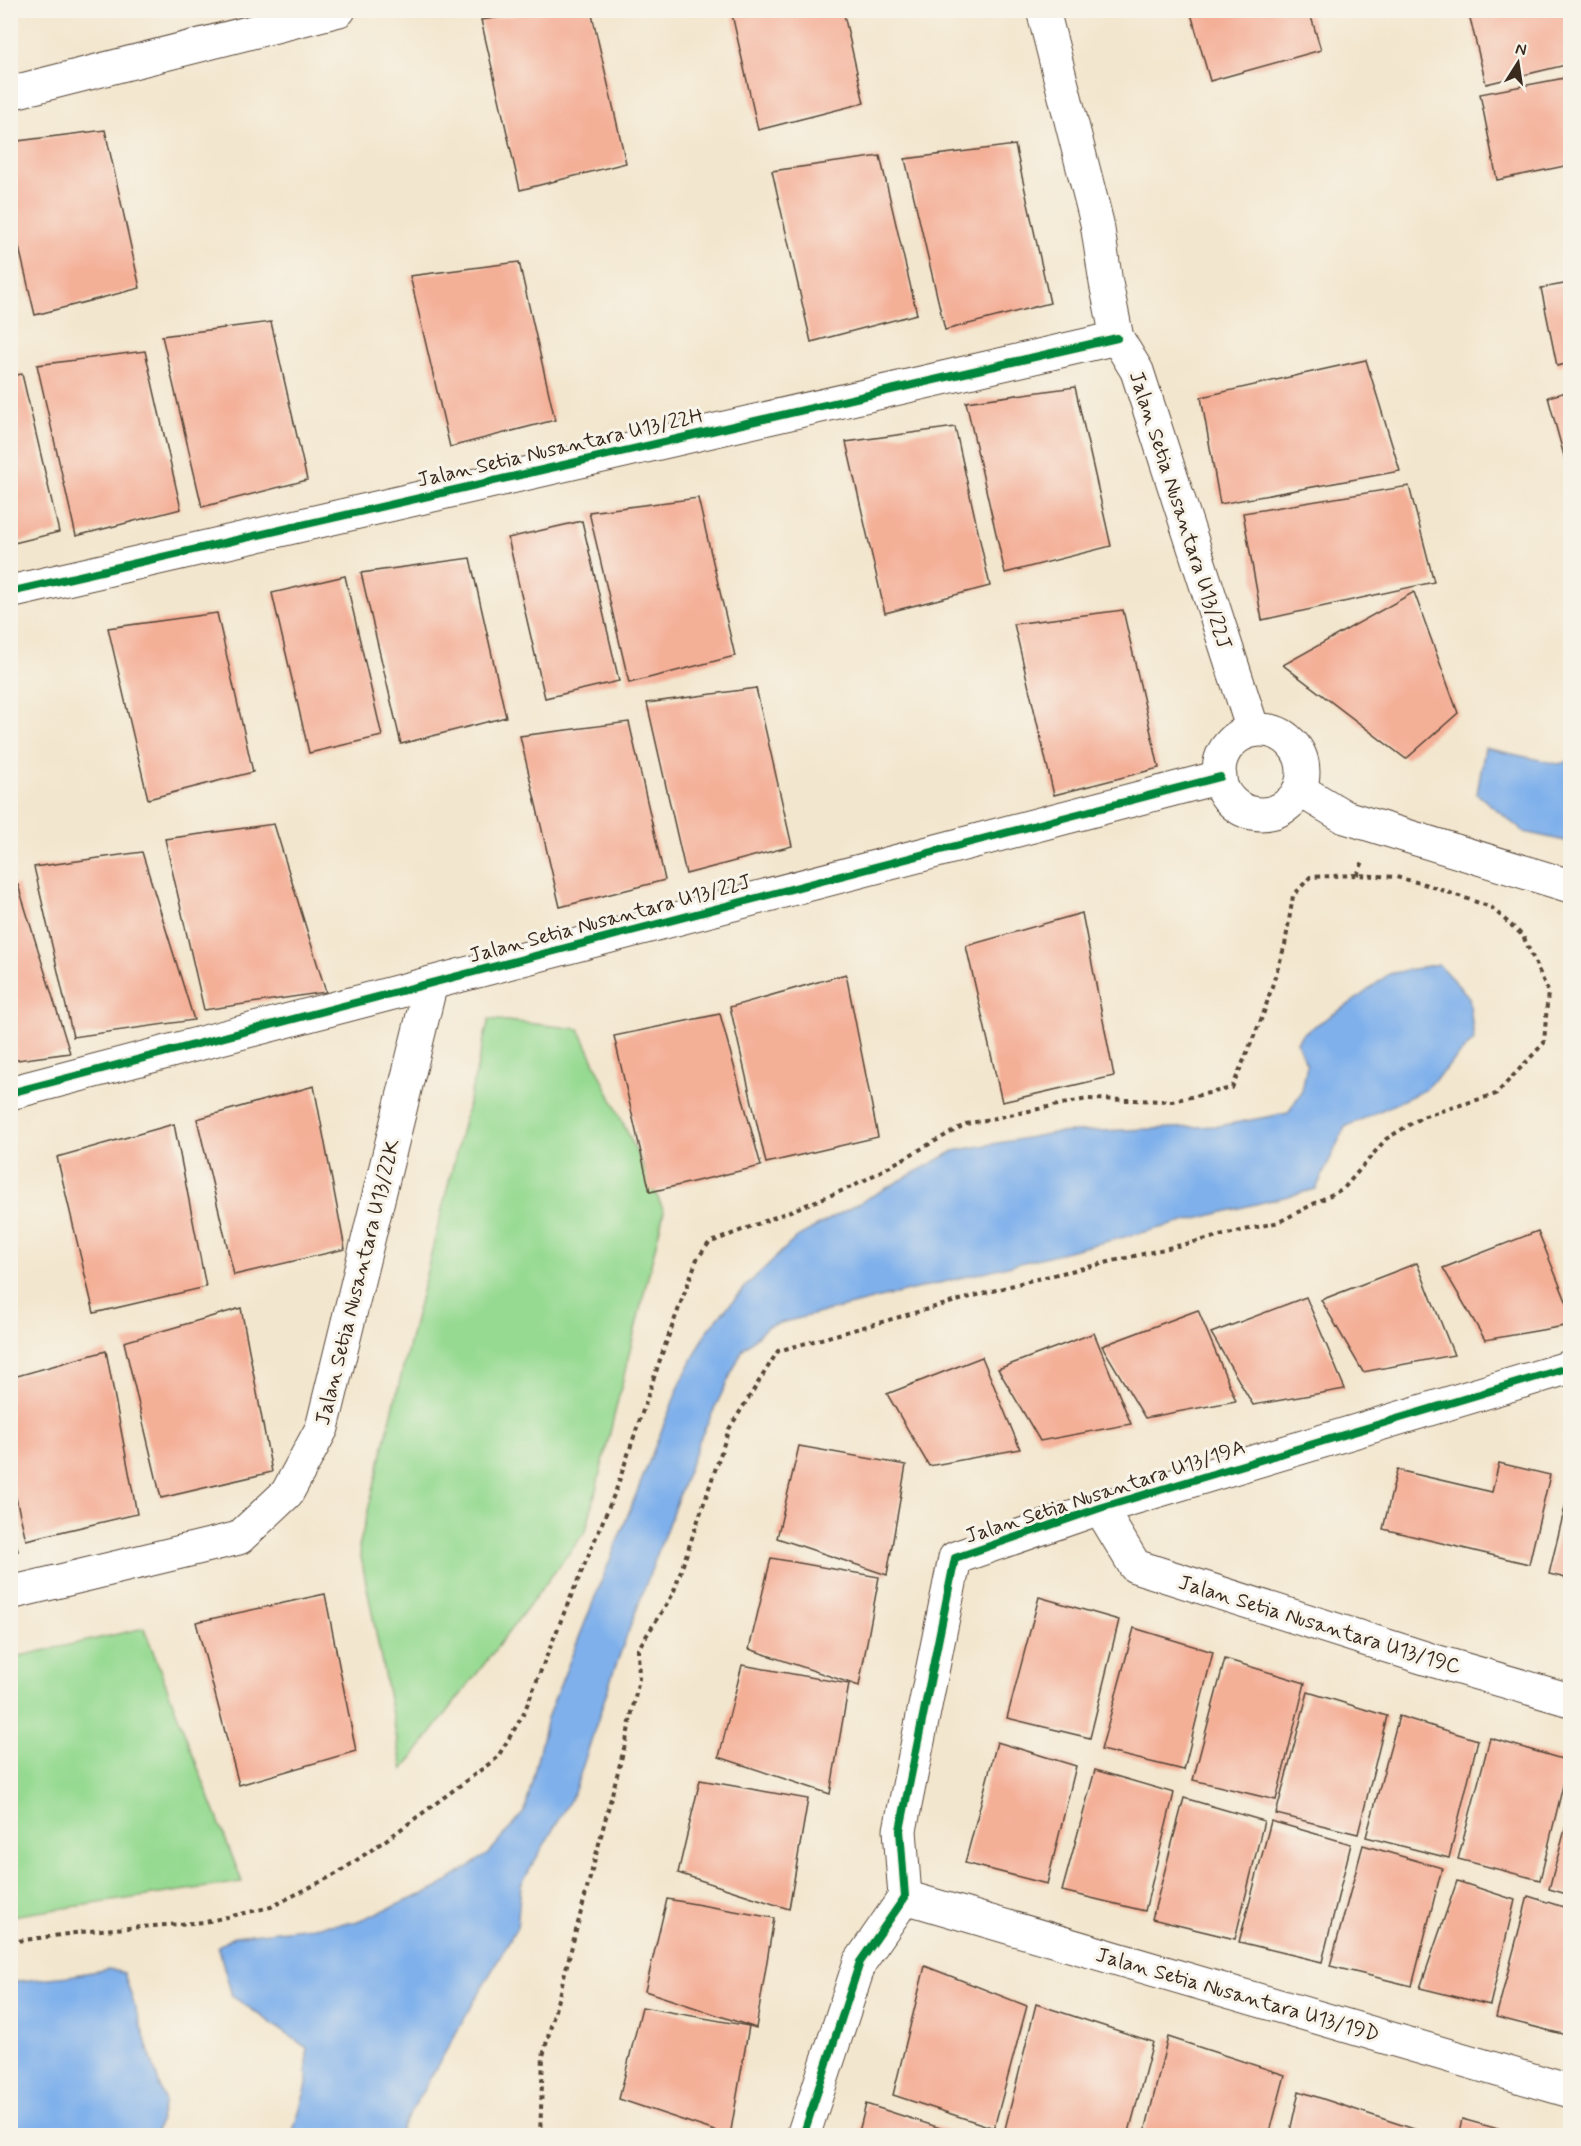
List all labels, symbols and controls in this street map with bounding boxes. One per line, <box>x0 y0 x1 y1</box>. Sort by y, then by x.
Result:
north arrow <box>1488 33 1548 93</box>
text: N <box>1513 38 1528 61</box>
street label: Jalan Setia Nusantara U13/22J <box>1122 368 1238 653</box>
street label: Jalan Setia Nusantara U13/22H <box>415 401 706 495</box>
street label: Jalan Setia Nusantara U13/22J <box>466 868 754 970</box>
street label: Jalan Setia Nusantara U13/22K <box>309 1136 407 1428</box>
street label: Jalan Setia Nusantara U13/19A <box>962 1433 1249 1551</box>
street label: Jalan Setia Nusantara U13/19C <box>1175 1569 1465 1681</box>
street label: Jalan Setia Nusantara U13/19D <box>1093 1941 1383 2049</box>

